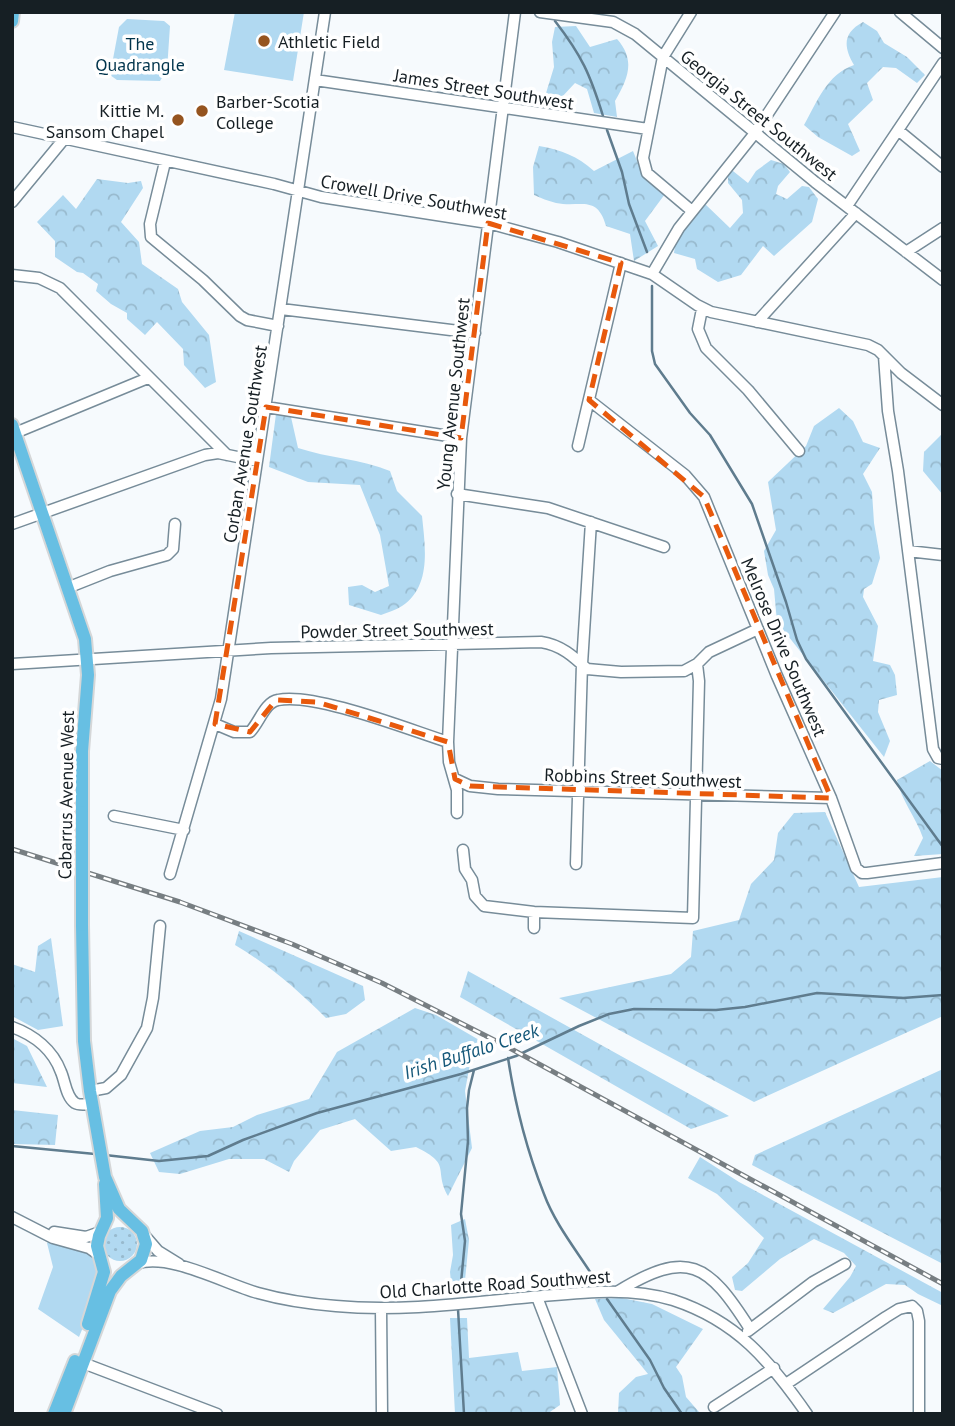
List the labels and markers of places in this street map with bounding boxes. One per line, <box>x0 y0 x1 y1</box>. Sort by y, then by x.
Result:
place label: Athletic Field <box>278 30 380 53</box>
marker: Athletic Field <box>256 33 272 49</box>
place label: Barber-Scotia College <box>216 90 320 134</box>
place label: Kittie M. Sansom Chapel <box>46 99 165 143</box>
marker: Barber-Scotia College <box>194 103 210 119</box>
marker: Kittie M. Sansom Chapel <box>170 112 186 128</box>

